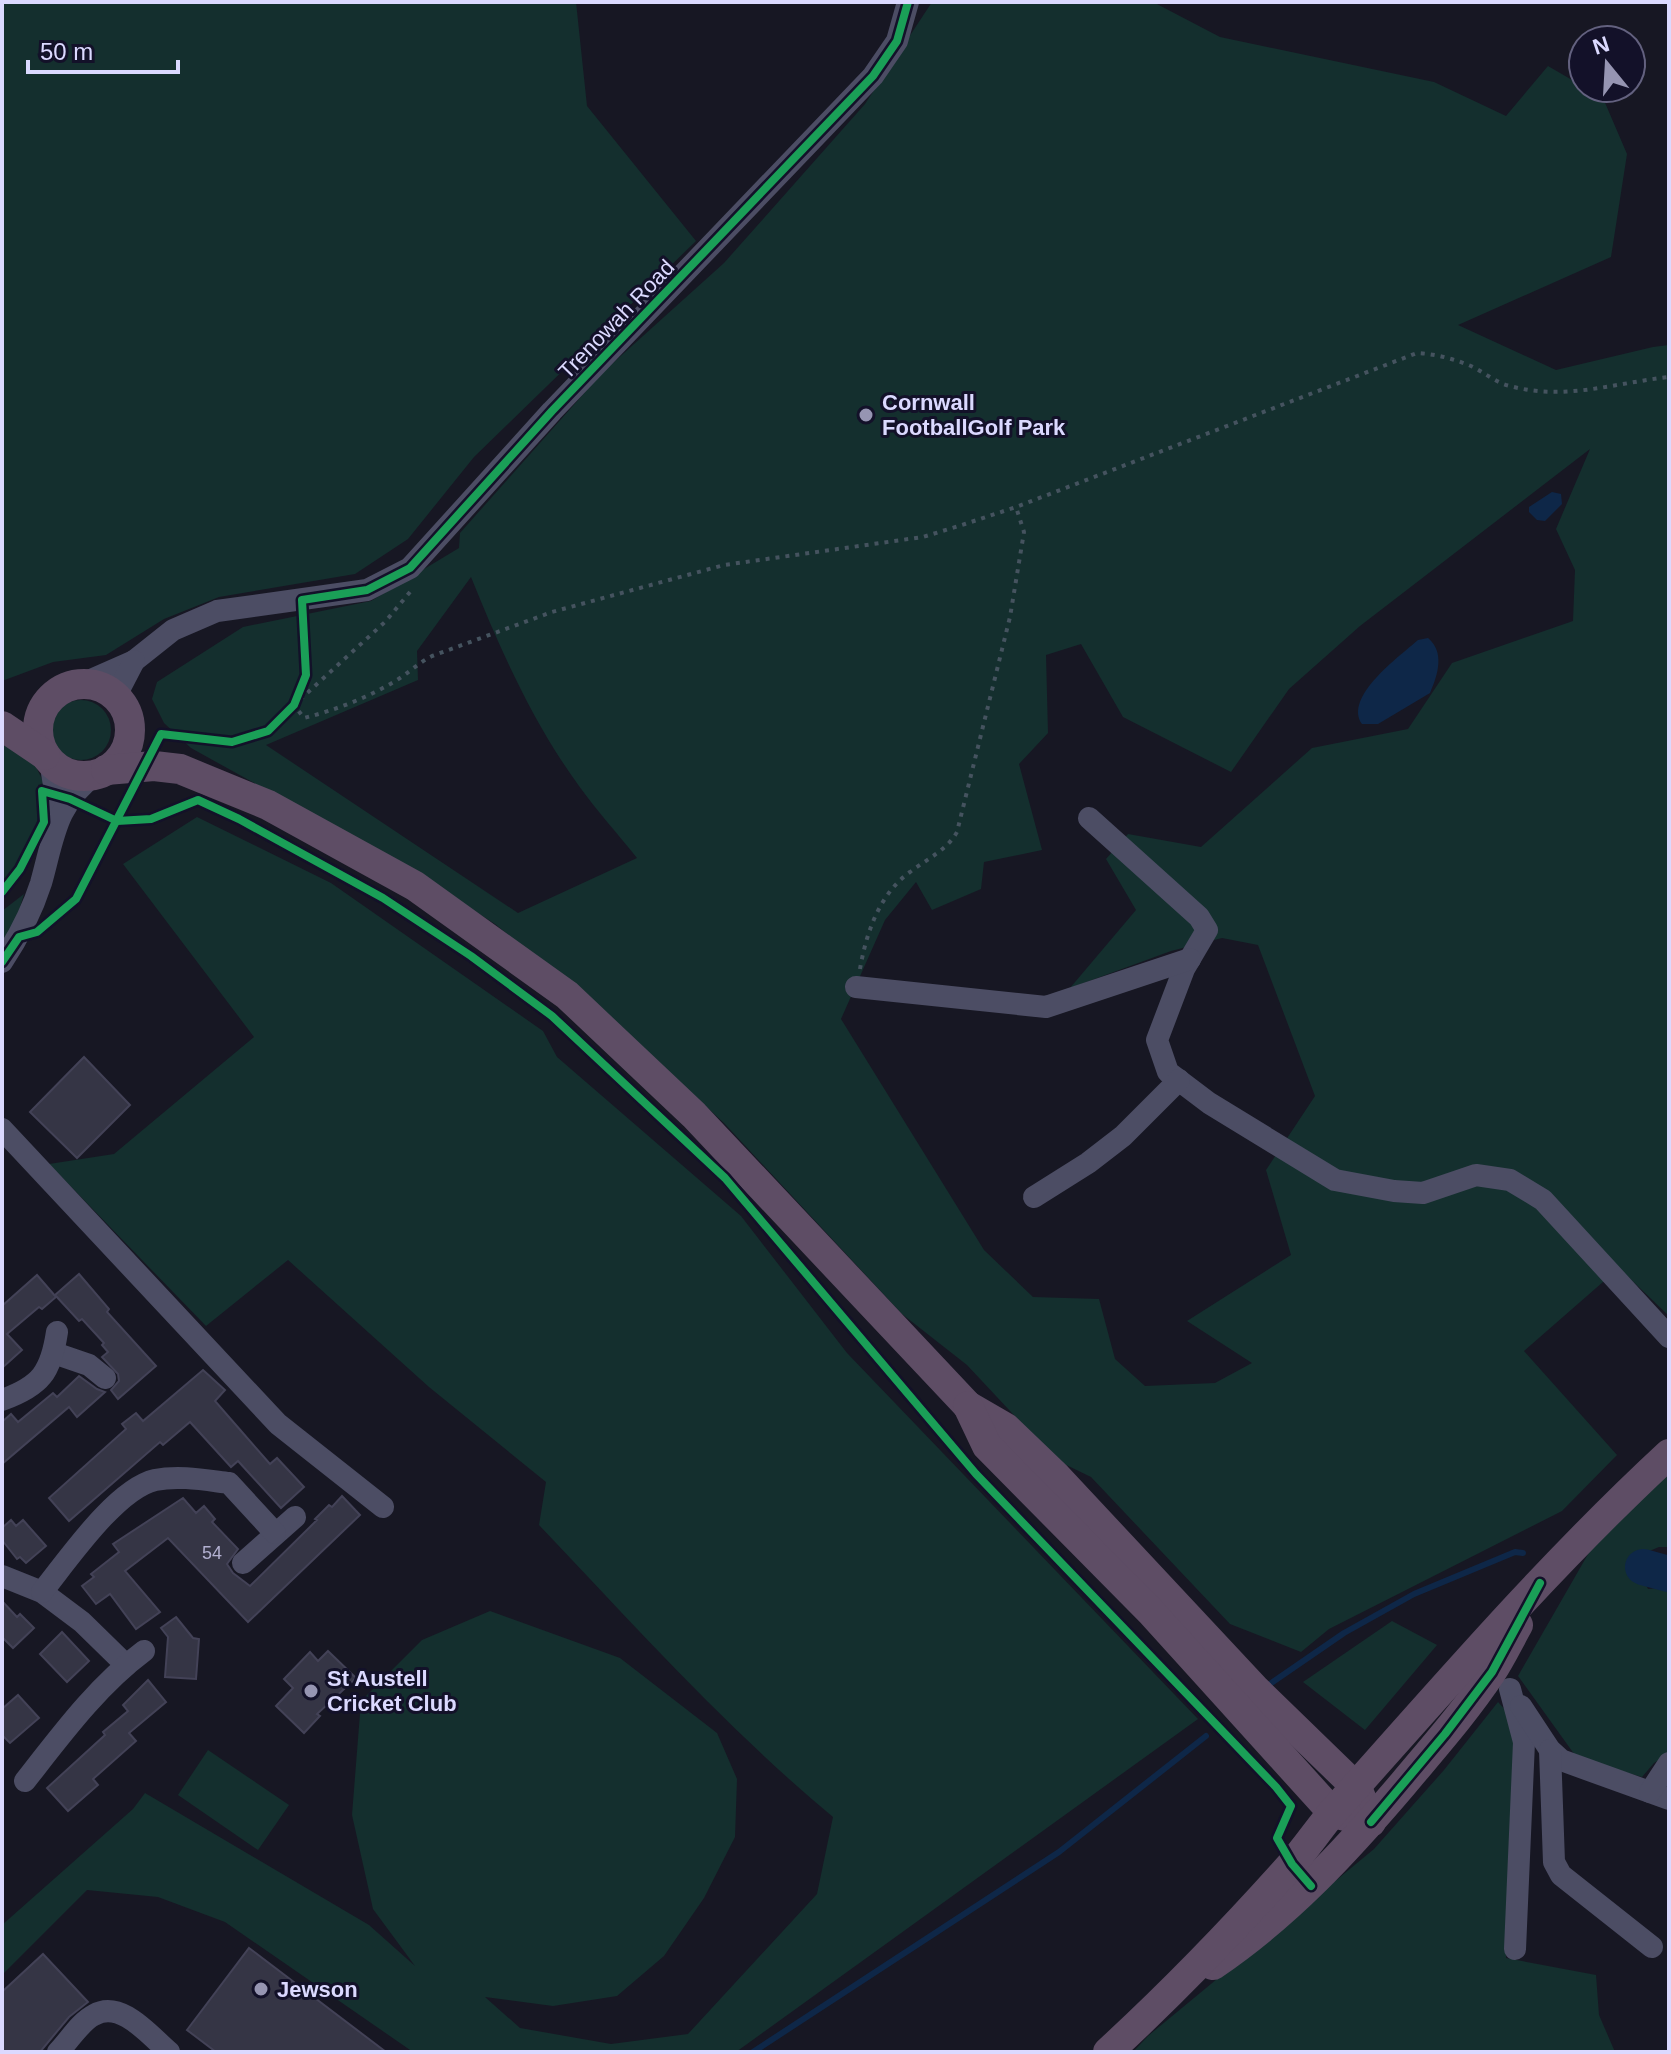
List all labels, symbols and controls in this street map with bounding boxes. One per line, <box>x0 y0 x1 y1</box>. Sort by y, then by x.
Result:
scale bar <box>28 24 178 74</box>
north arrow <box>1567 24 1647 104</box>
text: N <box>1590 31 1612 60</box>
text: 50 m <box>40 38 93 65</box>
street label: Trenowah Road <box>553 255 679 384</box>
place label: Cornwall FootballGolf Park <box>882 390 1066 440</box>
marker: Cornwall FootballGolf Park <box>857 406 875 424</box>
house number: 54 <box>202 1543 222 1563</box>
place label: St Austell Cricket Club <box>327 1666 457 1716</box>
marker: St Austell Cricket Club <box>302 1682 320 1700</box>
place label: Jewson <box>277 1977 358 2002</box>
marker: Jewson <box>252 1980 270 1998</box>

